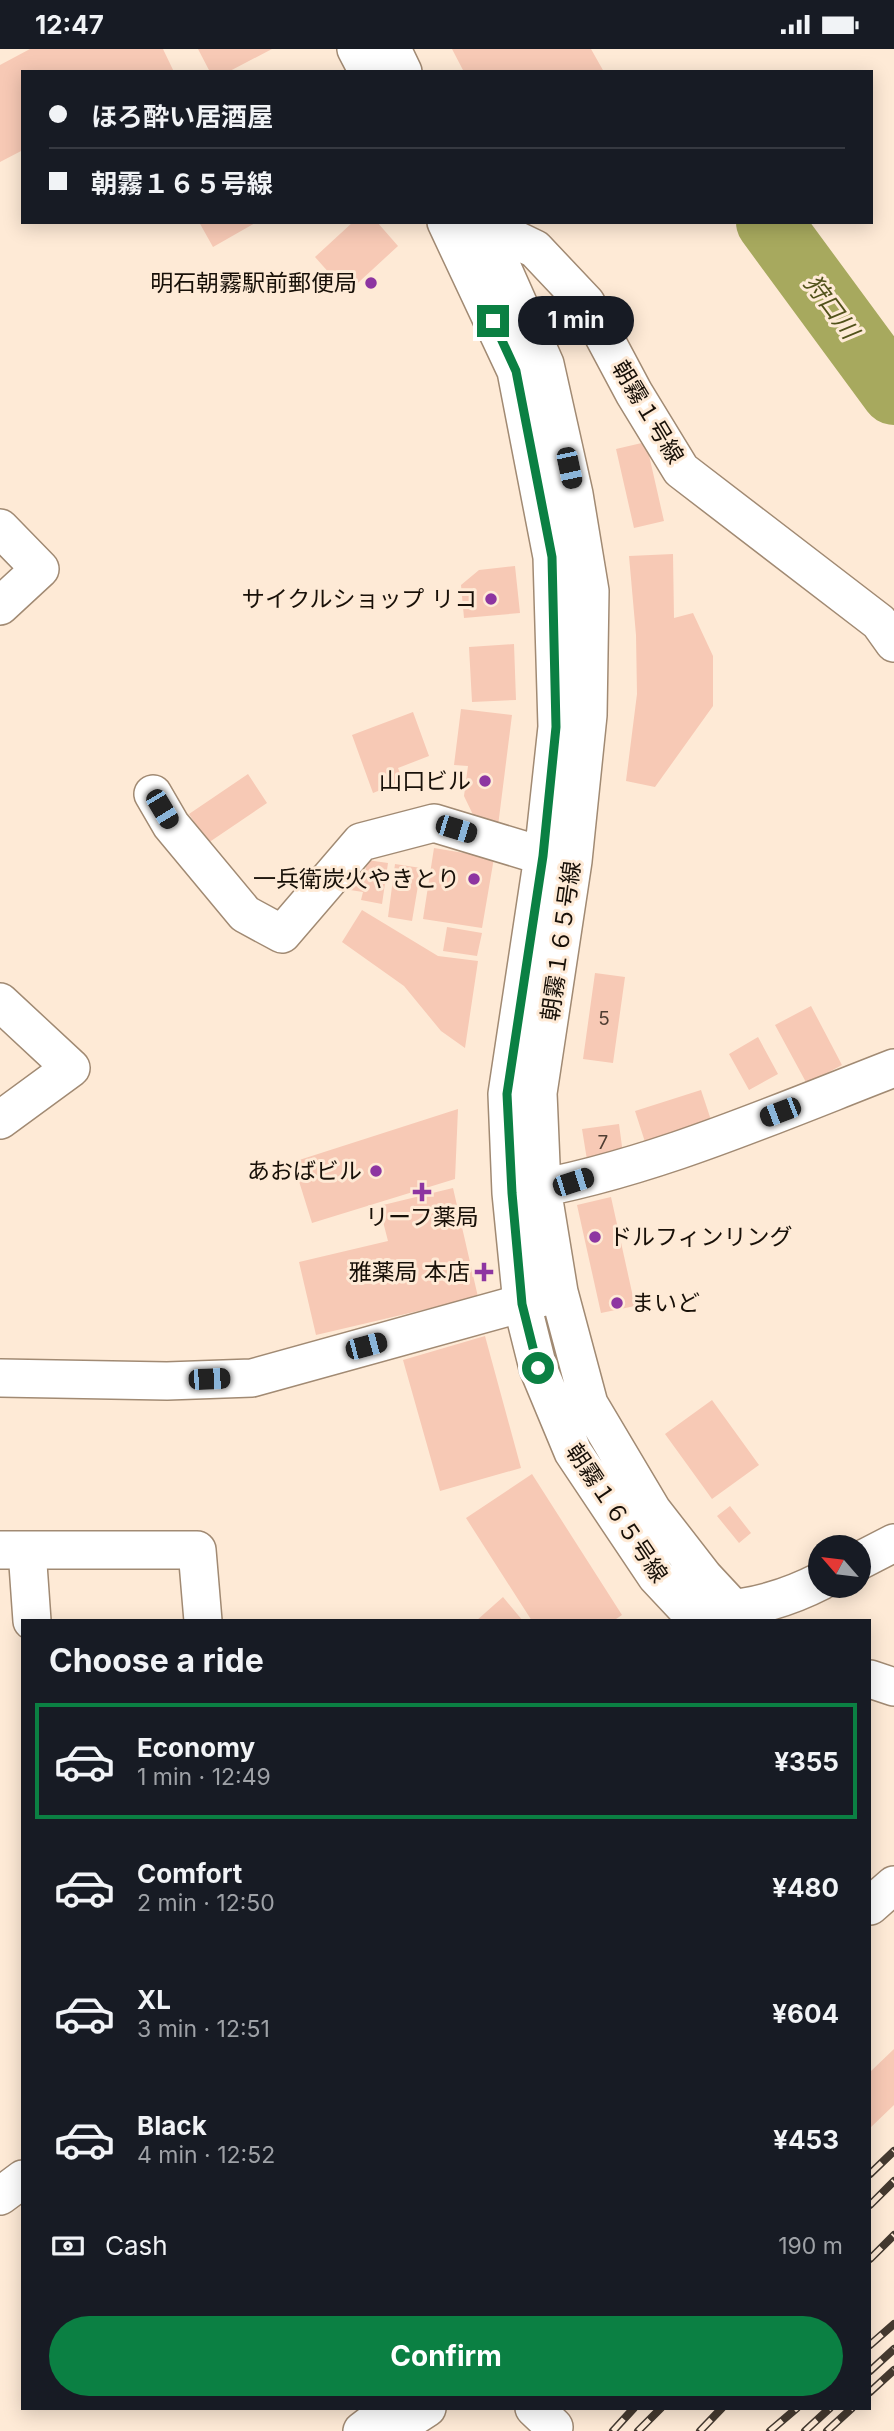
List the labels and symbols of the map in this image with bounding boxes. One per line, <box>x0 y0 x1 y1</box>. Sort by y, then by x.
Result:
place label: 明石朝霧駅前郵便局 <box>150 269 357 297</box>
water label: 狩口川 <box>798 269 866 347</box>
marker: 明石朝霧駅前郵便局 <box>363 275 379 291</box>
callout: 1 min <box>518 296 633 345</box>
route end <box>477 305 509 337</box>
street label: 朝霧１号線 <box>606 356 690 468</box>
car <box>555 445 584 491</box>
place label: サイクルショップ リコ <box>242 585 477 613</box>
marker: サイクルショップ リコ <box>483 591 499 607</box>
place label: 山口ビル <box>379 767 471 795</box>
marker: 山口ビル <box>477 773 493 789</box>
car <box>143 786 182 832</box>
car <box>433 813 480 845</box>
street label: 朝霧１６５号線 <box>536 859 586 1023</box>
place label: 一兵衛炭火やきとり <box>253 865 460 893</box>
marker: 一兵衛炭火やきとり <box>466 871 482 887</box>
house number: 5 <box>598 1007 610 1030</box>
car <box>757 1095 804 1129</box>
house number: 7 <box>598 1131 608 1154</box>
place label: あおばビル <box>247 1157 362 1185</box>
marker: あおばビル <box>368 1163 384 1179</box>
car <box>550 1166 597 1198</box>
marker: リーフ薬局 <box>414 1184 430 1200</box>
place label: リーフ薬局 <box>365 1203 479 1231</box>
place label: ドルフィンリング <box>609 1223 793 1251</box>
marker: ドルフィンリング <box>587 1229 603 1245</box>
place label: 雅薬局 本店 <box>349 1258 470 1286</box>
marker: 雅薬局 本店 <box>476 1264 492 1280</box>
place label: まいど <box>631 1289 700 1317</box>
marker: まいど <box>609 1295 625 1311</box>
car <box>343 1330 390 1362</box>
route start <box>522 1352 554 1384</box>
car <box>188 1368 231 1390</box>
street label: 朝霧１６５号線 <box>560 1438 674 1588</box>
north arrow <box>808 1535 872 1598</box>

